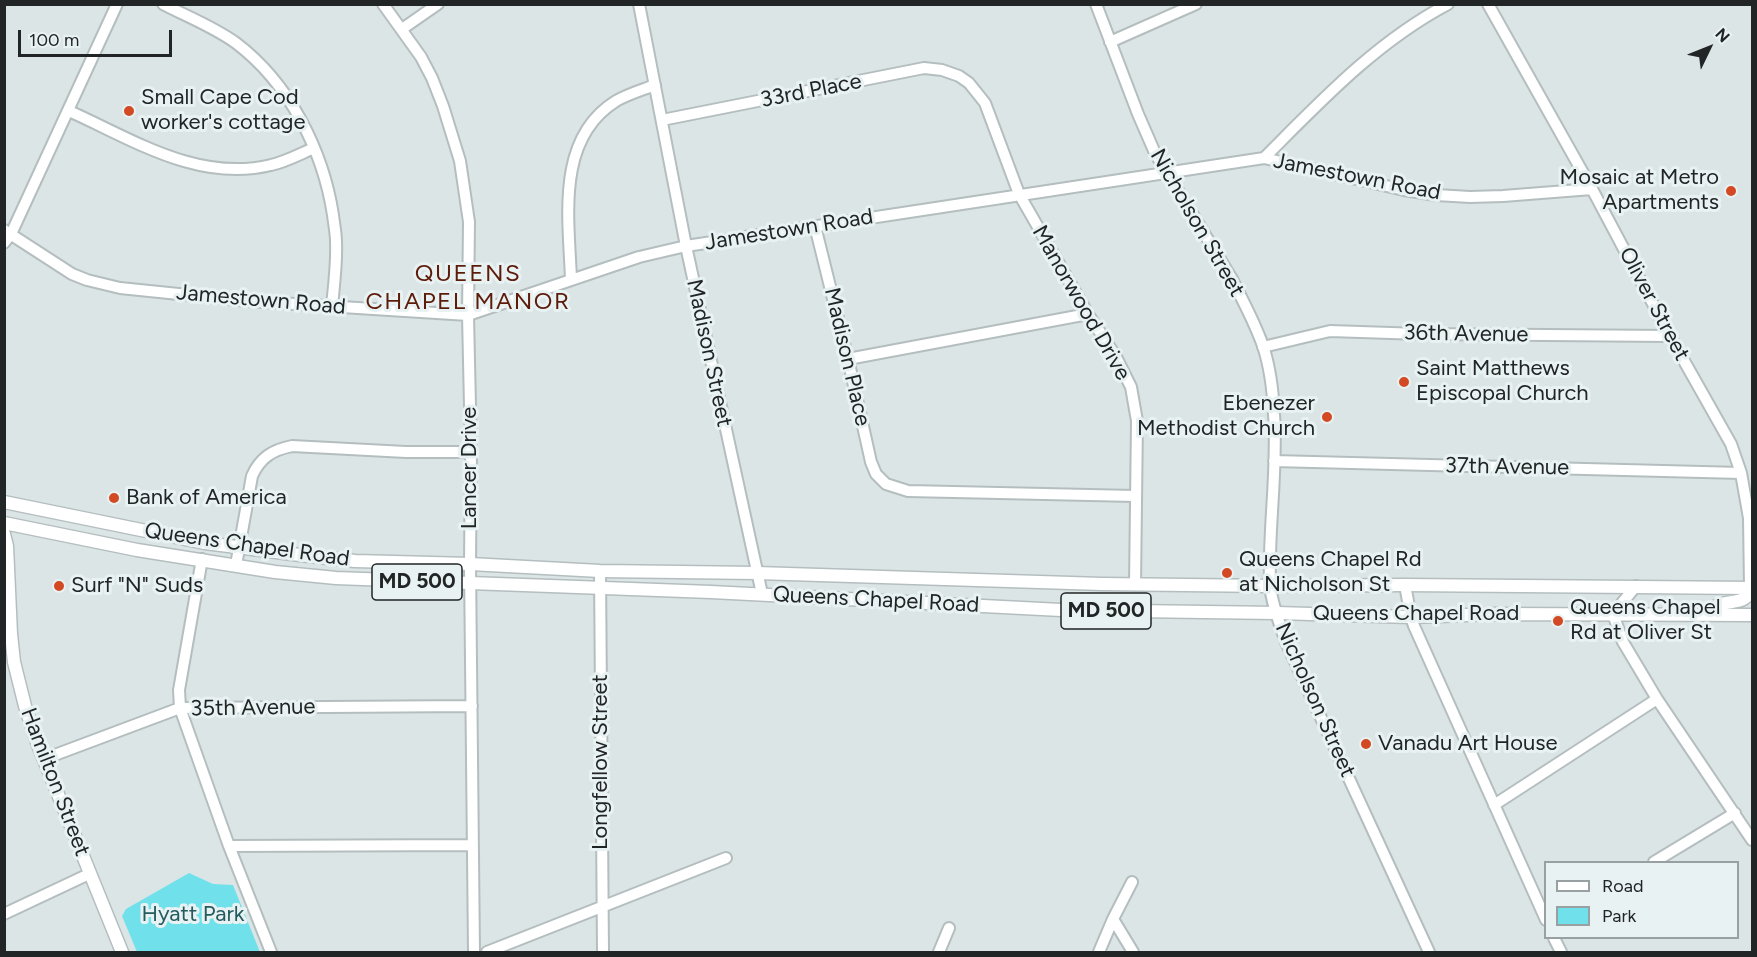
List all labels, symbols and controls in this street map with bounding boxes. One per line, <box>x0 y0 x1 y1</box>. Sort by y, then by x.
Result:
scale bar <box>21 18 176 56</box>
north arrow <box>1679 18 1739 78</box>
text: N <box>1711 24 1734 46</box>
text: 100 m <box>29 29 79 51</box>
street label: 33rd Place <box>758 68 864 114</box>
place label: Small Cape Cod worker's cottage <box>141 85 306 136</box>
marker: Small Cape Cod worker's cottage <box>122 104 136 118</box>
street label: Nicholson Street <box>1144 144 1250 302</box>
street label: Jamestown Road <box>1271 148 1443 206</box>
place label: Mosaic at Metro Apartments <box>1560 165 1719 216</box>
marker: Mosaic at Metro Apartments <box>1724 184 1738 198</box>
street label: Jamestown Road <box>703 204 875 256</box>
street label: Manorwood Drive <box>1026 221 1136 385</box>
street label: Oliver Street <box>1613 243 1695 365</box>
district label: QUEENS CHAPEL MANOR <box>366 260 570 316</box>
street label: Madison Street <box>680 277 738 429</box>
street label: Jamestown Road <box>175 279 347 321</box>
street label: Madison Place <box>818 285 876 429</box>
street label: 36th Avenue <box>1403 320 1529 348</box>
place label: Saint Matthews Episcopal Church <box>1416 356 1589 408</box>
marker: Saint Matthews Episcopal Church <box>1397 375 1411 389</box>
place label: Ebenezer Methodist Church <box>1137 391 1315 442</box>
street label: Lancer Drive <box>457 407 483 529</box>
marker: Ebenezer Methodist Church <box>1320 410 1334 424</box>
street label: 37th Avenue <box>1445 453 1569 481</box>
place label: Bank of America <box>126 485 287 511</box>
marker: Bank of America <box>107 491 121 505</box>
street label: Queens Chapel Road <box>143 518 351 572</box>
place label: Queens Chapel Rd at Nicholson St <box>1239 547 1422 598</box>
road number: MD 500 <box>372 564 462 600</box>
marker: Queens Chapel Rd at Nicholson St <box>1220 566 1234 580</box>
place label: Surf "N" Suds <box>71 573 203 599</box>
marker: Surf "N" Suds <box>52 579 66 593</box>
street label: Queens Chapel Road <box>772 581 980 619</box>
road number: MD 500 <box>1061 593 1151 629</box>
place label: Queens Chapel Rd at Oliver St <box>1570 595 1721 646</box>
street label: Queens Chapel Road <box>1313 601 1519 627</box>
marker: Queens Chapel Rd at Oliver St <box>1551 614 1565 628</box>
street label: Nicholson Street <box>1269 619 1361 781</box>
street label: Longfellow Street <box>588 674 614 850</box>
street label: 35th Avenue <box>190 694 316 722</box>
street label: Hamilton Street <box>15 704 95 860</box>
place label: Vanadu Art House <box>1378 731 1558 757</box>
marker: Vanadu Art House <box>1359 737 1373 751</box>
legend <box>1544 861 1739 939</box>
text: Road <box>1602 875 1643 897</box>
park label: Hyatt Park <box>142 902 244 928</box>
text: Park <box>1602 905 1636 927</box>

